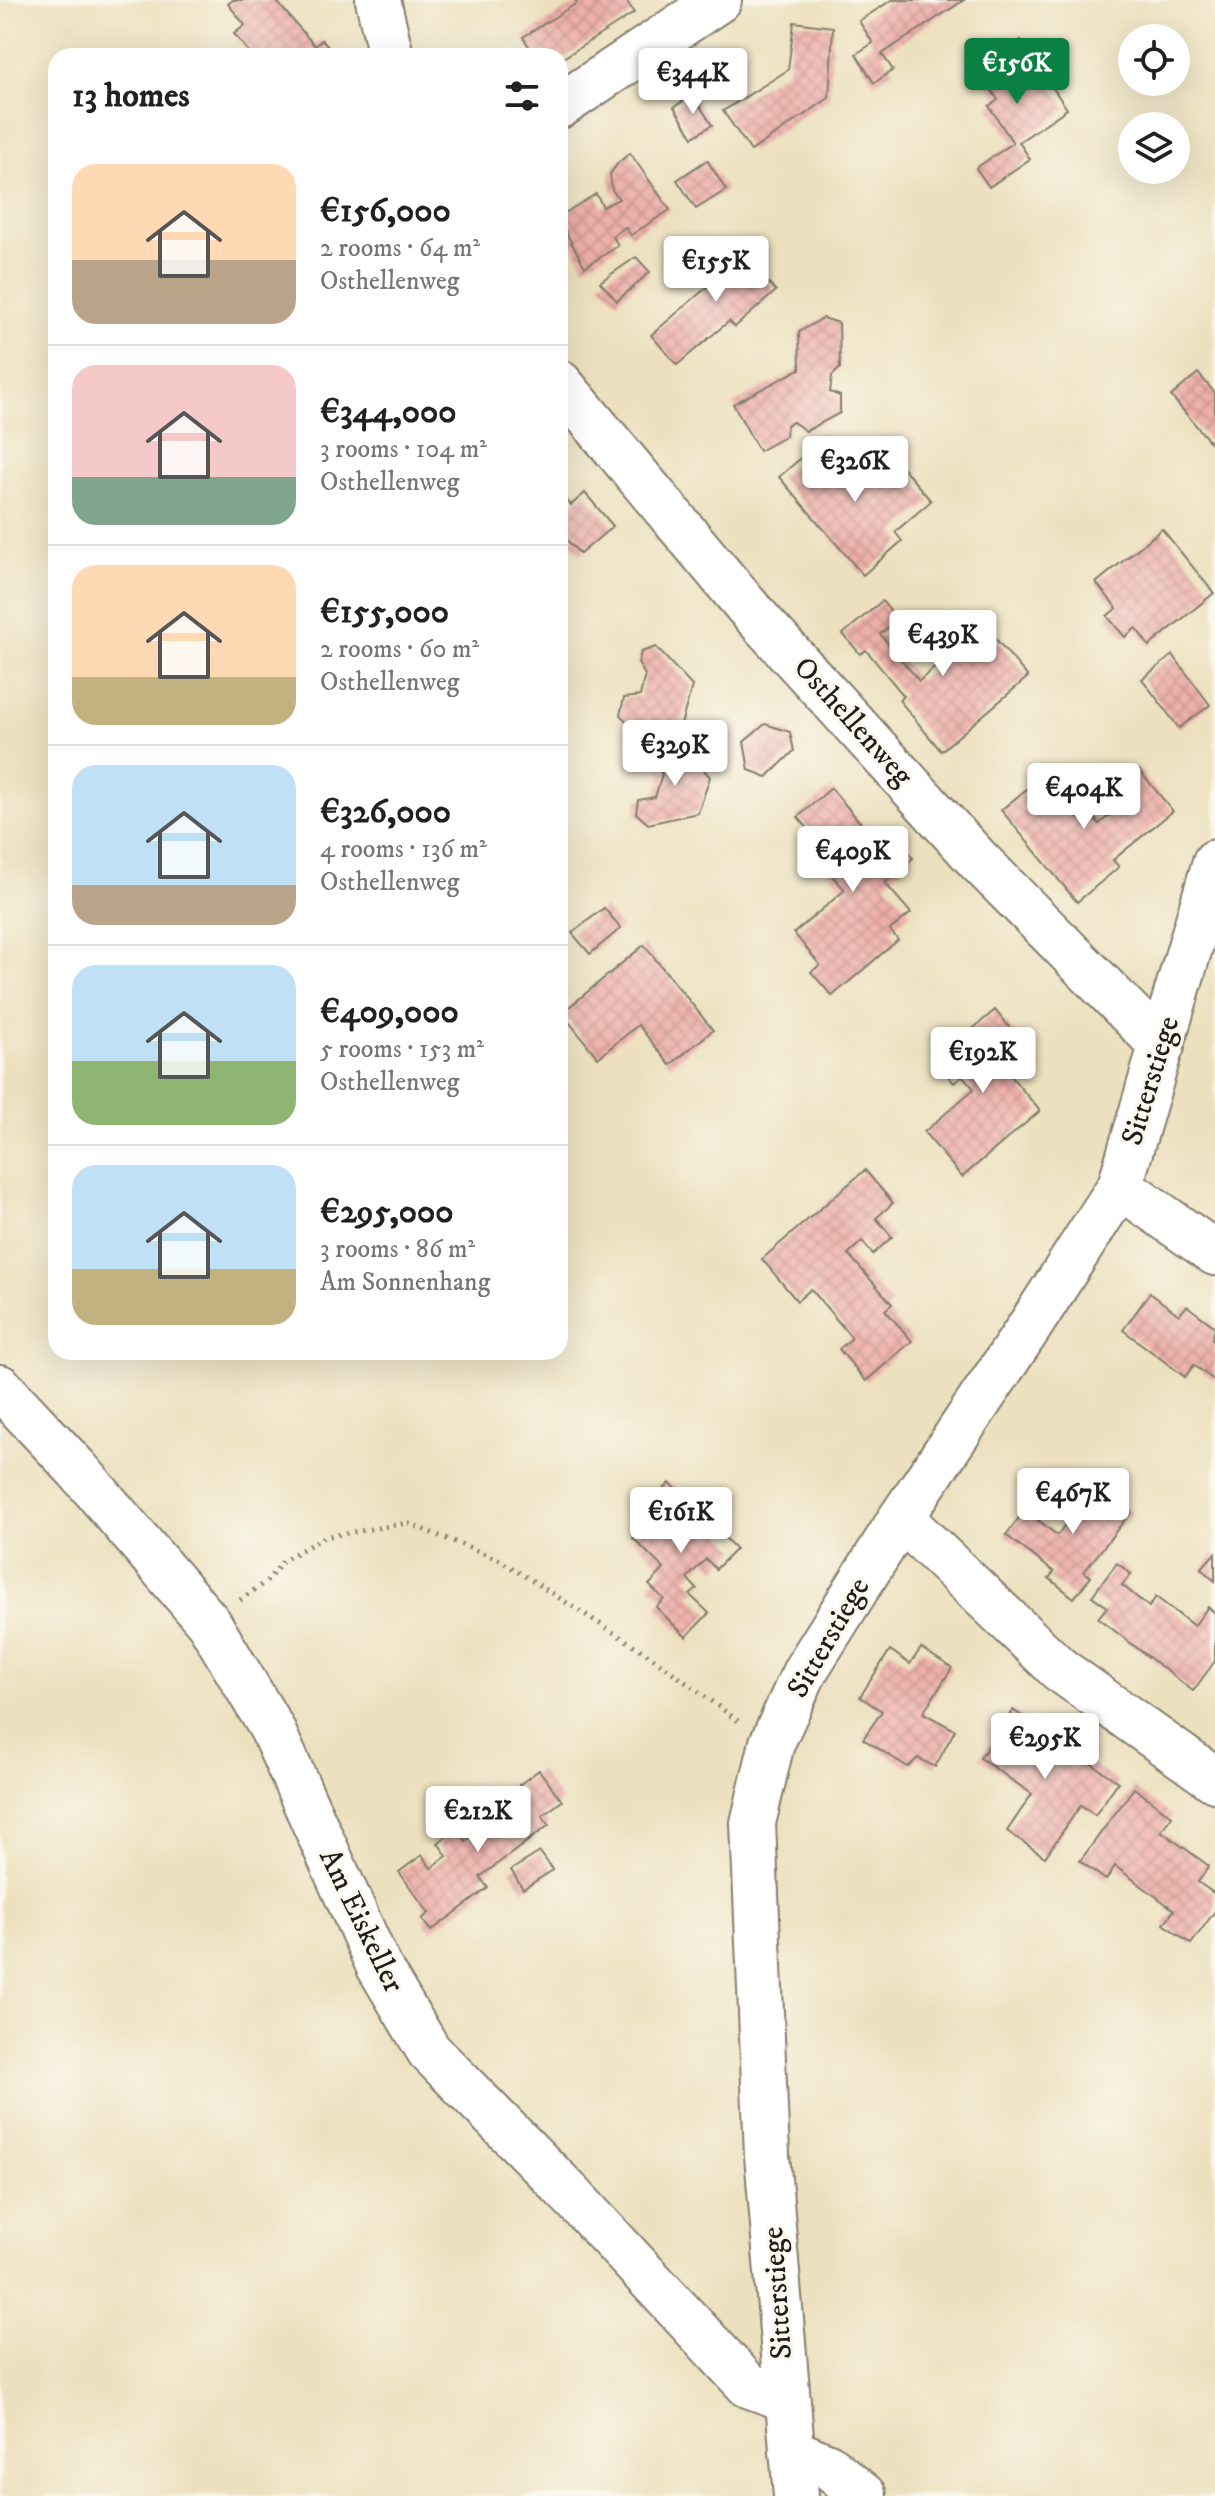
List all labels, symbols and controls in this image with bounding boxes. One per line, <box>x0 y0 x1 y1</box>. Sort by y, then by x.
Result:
map controls <box>1118 24 1190 184</box>
button: locate <box>1118 24 1190 96</box>
pin: €156K <box>961 38 1073 106</box>
text: €156K <box>982 47 1052 80</box>
pin: €344K <box>637 48 749 116</box>
text: €344K <box>656 57 730 90</box>
icon: filters <box>500 74 544 118</box>
text: 13 homes <box>72 75 190 117</box>
button: layers <box>1118 112 1190 184</box>
text: €156,000 <box>320 190 451 232</box>
icon: home <box>136 196 232 292</box>
text: 2 rooms · 64 m² <box>320 232 480 265</box>
pin: €155K <box>660 236 772 304</box>
text: €155K <box>682 245 750 278</box>
text: Osthellenweg <box>320 265 460 298</box>
text: €344,000 <box>320 391 457 433</box>
icon: home <box>136 397 232 493</box>
text: 3 rooms · 104 m² <box>320 433 487 466</box>
pin: €326K <box>799 436 911 504</box>
text: €326K <box>820 445 890 478</box>
text: Osthellenweg <box>320 466 460 499</box>
text: €155,000 <box>320 591 449 633</box>
icon: home <box>136 597 232 693</box>
pin: €439K <box>887 610 999 678</box>
text: €439K <box>907 619 979 652</box>
text: 2 rooms · 60 m² <box>320 633 479 666</box>
street label: Osthellenweg <box>785 650 921 794</box>
text: Osthellenweg <box>320 666 460 699</box>
pin: €329K <box>619 720 731 788</box>
text: €329K <box>641 729 709 762</box>
pin: €404K <box>1028 763 1140 831</box>
text: €404K <box>1045 772 1123 805</box>
text: €326,000 <box>320 791 451 833</box>
icon: home <box>136 797 232 893</box>
pin: €409K <box>797 826 909 894</box>
text: 4 rooms · 136 m² <box>320 833 487 866</box>
text: €409K <box>815 835 891 868</box>
text: Osthellenweg <box>320 866 460 899</box>
text: €409,000 <box>320 991 459 1033</box>
icon: home <box>136 997 232 1093</box>
street label: Sitterstiege <box>1114 1012 1188 1150</box>
pin: €192K <box>927 1027 1039 1095</box>
text: 5 rooms · 153 m² <box>320 1033 484 1066</box>
text: €192K <box>949 1036 1017 1069</box>
text: Osthellenweg <box>320 1066 460 1099</box>
text: €295,000 <box>320 1191 454 1233</box>
icon: home <box>136 1197 232 1293</box>
text: 3 rooms · 86 m² <box>320 1233 475 1266</box>
text: Am Sonnenhang <box>320 1266 490 1299</box>
pin: €467K <box>1017 1468 1129 1536</box>
text: €467K <box>1035 1477 1111 1510</box>
pin: €161K <box>625 1487 737 1555</box>
text: €161K <box>648 1496 714 1529</box>
street label: Sitterstiege <box>780 1571 878 1705</box>
pin: €295K <box>989 1713 1101 1781</box>
text: €295K <box>1009 1722 1081 1755</box>
pin: €212K <box>422 1786 534 1854</box>
text: €212K <box>444 1795 512 1828</box>
street label: Am Eiskeller <box>310 1843 412 1999</box>
street label: Sitterstiege <box>755 2225 801 2361</box>

